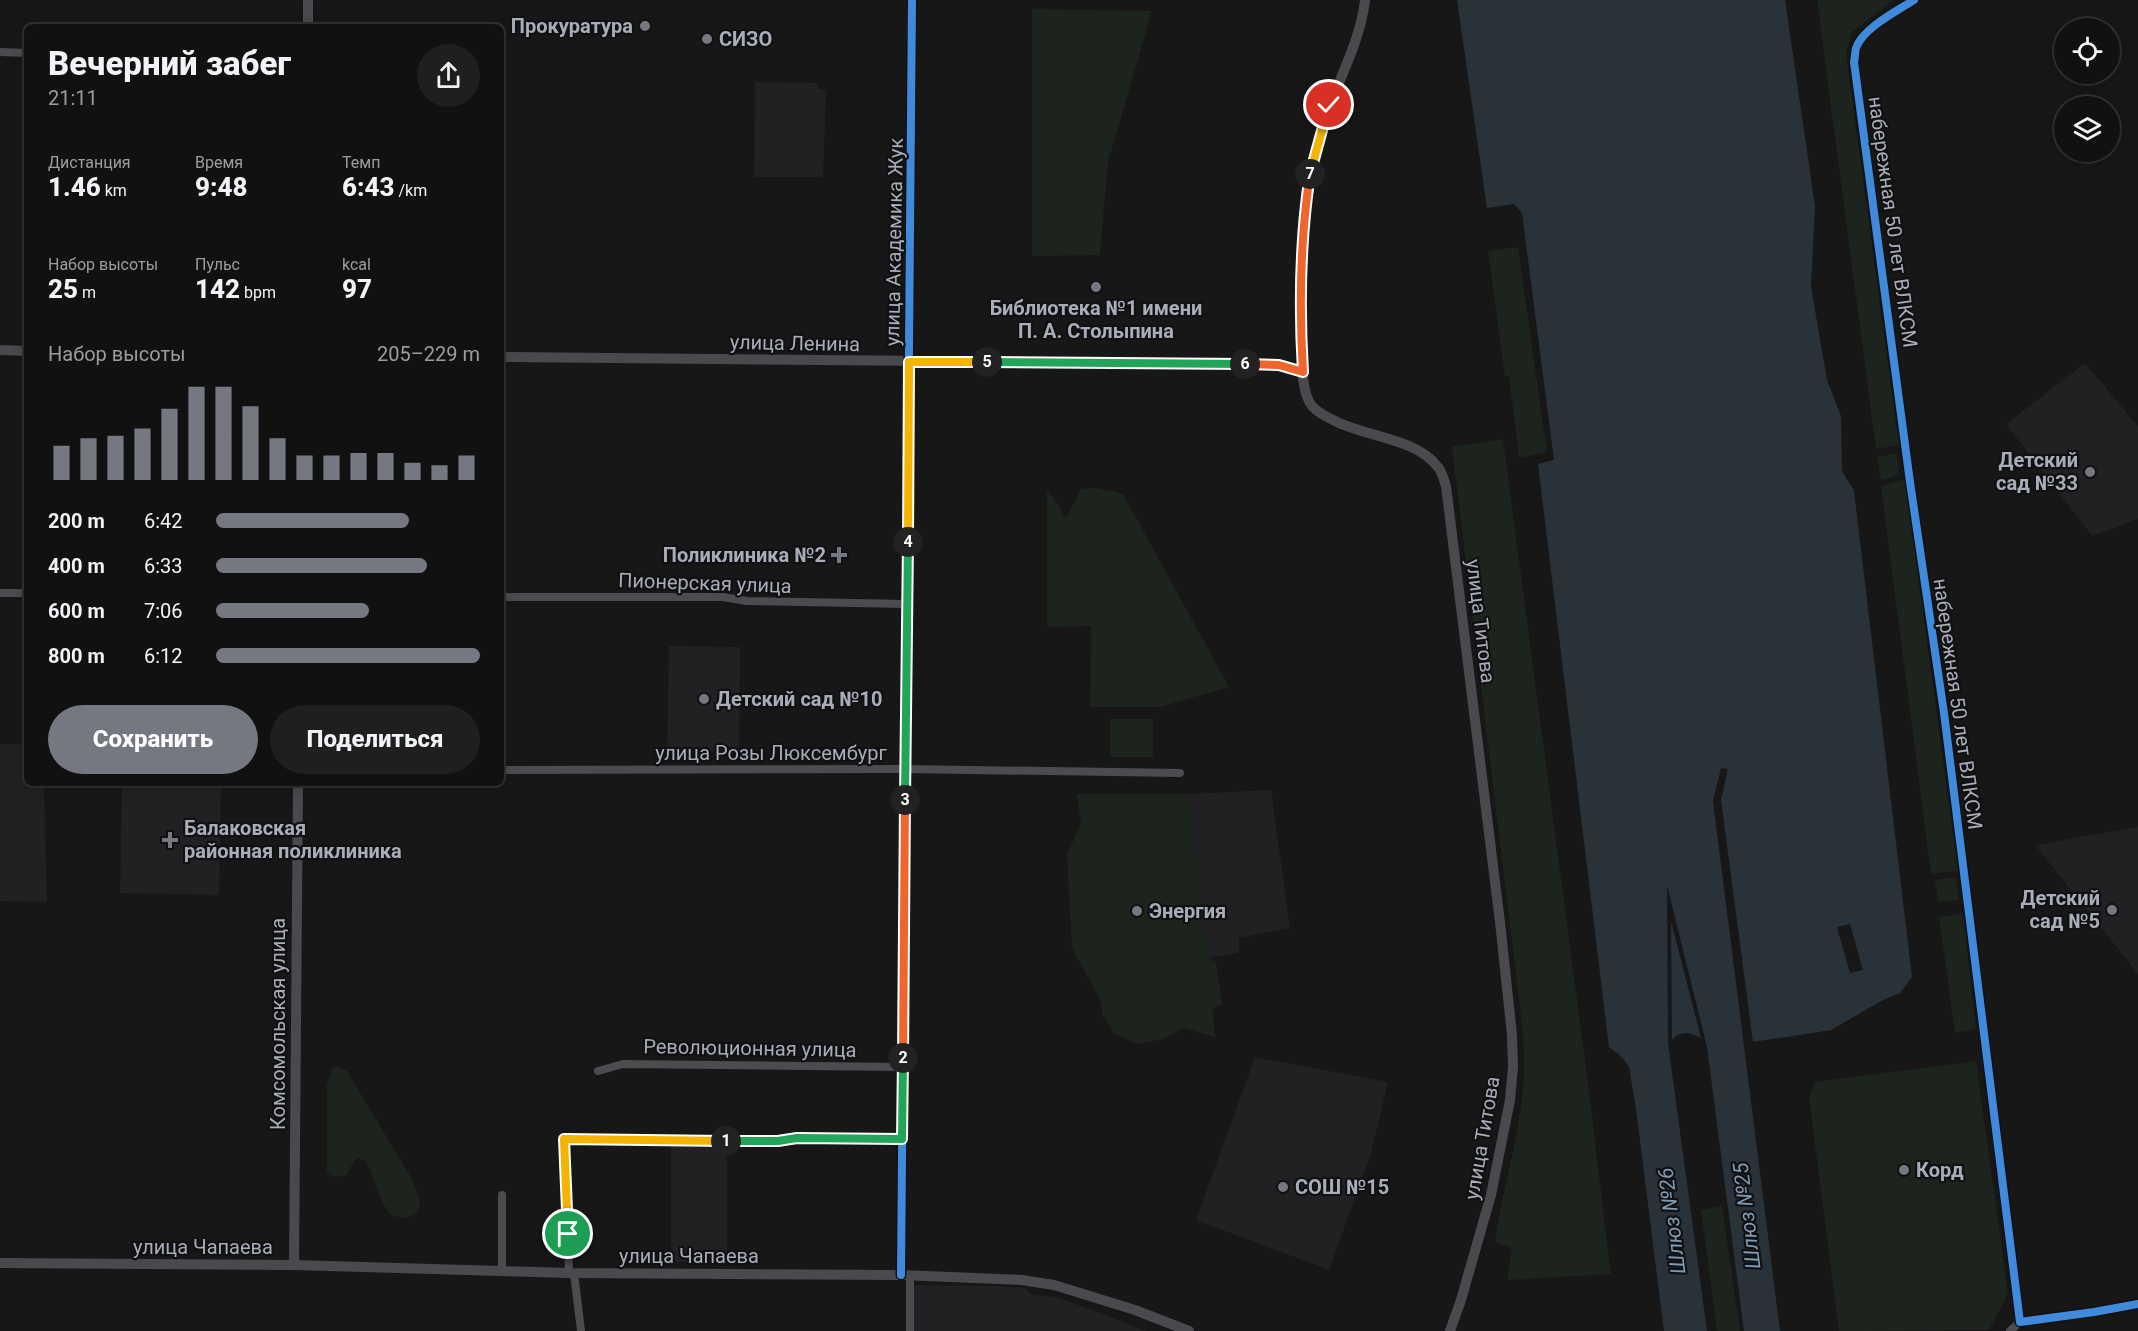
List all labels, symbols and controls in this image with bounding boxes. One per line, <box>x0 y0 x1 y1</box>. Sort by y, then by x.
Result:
place label: Прокуратура <box>511 14 633 38</box>
map controls <box>2054 18 2120 162</box>
button: locate <box>2054 18 2120 84</box>
marker: Прокуратура <box>638 19 652 33</box>
place label: СИЗО <box>719 27 772 51</box>
marker: СИЗО <box>700 32 714 46</box>
text: Вечерний забег <box>48 44 291 83</box>
button: share <box>417 44 480 107</box>
pin <box>1303 79 1354 130</box>
text: 21:11 <box>48 86 98 110</box>
icon: check <box>1312 88 1345 121</box>
street label: набережная 50 лет ВЛКСМ <box>1863 95 1923 349</box>
button: layers <box>2054 96 2120 162</box>
street label: улица Академика Жук <box>880 137 908 346</box>
text: Дистанция <box>48 153 131 172</box>
text: Время <box>195 153 243 172</box>
text: Темп <box>342 153 380 172</box>
pin: 7 <box>1295 159 1325 189</box>
text: 7 <box>1305 164 1315 183</box>
text: 1.46 <box>48 172 101 202</box>
text: 9:48 <box>195 172 248 202</box>
text: 6:43 <box>342 172 395 202</box>
text: km <box>101 181 127 200</box>
text: /km <box>395 181 427 200</box>
text: Набор высоты <box>48 255 158 274</box>
text: Пульс <box>195 255 240 274</box>
text: kcal <box>342 255 371 274</box>
text: 25 <box>48 274 78 304</box>
text: 142 <box>195 274 240 304</box>
text: 97 <box>342 274 372 304</box>
marker: Библиотека №1 имени П. А. Столыпина <box>1089 280 1103 294</box>
text: m <box>78 283 96 302</box>
text: bpm <box>240 283 276 302</box>
place label: Библиотека №1 имени П. А. Столыпина <box>990 296 1202 343</box>
street label: улица Ленина <box>730 330 860 356</box>
text: Набор высоты <box>48 342 186 366</box>
text: 205–229 m <box>377 342 480 366</box>
pin: 5 <box>972 347 1002 377</box>
pin: 6 <box>1230 349 1260 379</box>
text: 5 <box>982 352 992 371</box>
text: 6 <box>1240 354 1250 373</box>
place label: Детский сад №33 <box>1996 448 2078 495</box>
marker: Детский сад №33 <box>2083 465 2097 479</box>
text: 200 m <box>48 509 105 533</box>
text: 6:42 <box>144 509 183 533</box>
pin: 4 <box>893 527 923 557</box>
text: 4 <box>903 532 913 551</box>
place label: Поликлиника №2 <box>663 543 826 567</box>
marker: Поликлиника №2 <box>830 546 848 564</box>
text: 400 m <box>48 554 105 578</box>
text: 6:33 <box>144 554 183 578</box>
street label: улица Титова <box>1461 558 1501 684</box>
street label: Пионерская улица <box>618 568 792 598</box>
street label: набережная 50 лет ВЛКСМ <box>1928 577 1988 831</box>
text: 600 m <box>48 599 105 623</box>
text: 7:06 <box>144 599 183 623</box>
text: 800 m <box>48 644 105 668</box>
text: 6:12 <box>144 644 183 668</box>
place label: Детский сад №10 <box>716 687 882 711</box>
marker: Детский сад №10 <box>697 692 711 706</box>
button: Сохранить <box>48 705 258 774</box>
button: Поделиться <box>270 705 480 774</box>
street label: улица Розы Люксембург <box>655 741 887 765</box>
pin: 3 <box>890 785 920 815</box>
text: 3 <box>900 790 910 809</box>
place label: Балаковская районная поликлиника <box>184 816 402 863</box>
marker: Балаковская районная поликлиника <box>161 831 179 849</box>
place label: Детский сад №5 <box>2021 886 2100 933</box>
place label: Энергия <box>1149 899 1226 923</box>
marker: Детский сад №5 <box>2105 903 2119 917</box>
marker: Энергия <box>1130 904 1144 918</box>
street label: Комсомольская улица <box>266 918 290 1130</box>
street label: Революционная улица <box>643 1034 857 1062</box>
pin: 2 <box>888 1043 918 1073</box>
text: 2 <box>898 1048 908 1067</box>
street label: улица Титова <box>1459 1074 1505 1202</box>
pin: 1 <box>711 1126 741 1156</box>
text: 1 <box>721 1131 731 1150</box>
place label: Корд <box>1916 1158 1964 1182</box>
water label: Шлюз №25 <box>1728 1161 1765 1271</box>
marker: Корд <box>1897 1163 1911 1177</box>
water label: Шлюз №26 <box>1654 1166 1690 1276</box>
place label: СОШ №15 <box>1295 1175 1389 1199</box>
marker: СОШ №15 <box>1276 1180 1290 1194</box>
pin <box>542 1208 593 1259</box>
icon: arrive <box>551 1217 584 1250</box>
street label: улица Чапаева <box>133 1235 273 1259</box>
street label: улица Чапаева <box>619 1244 759 1268</box>

